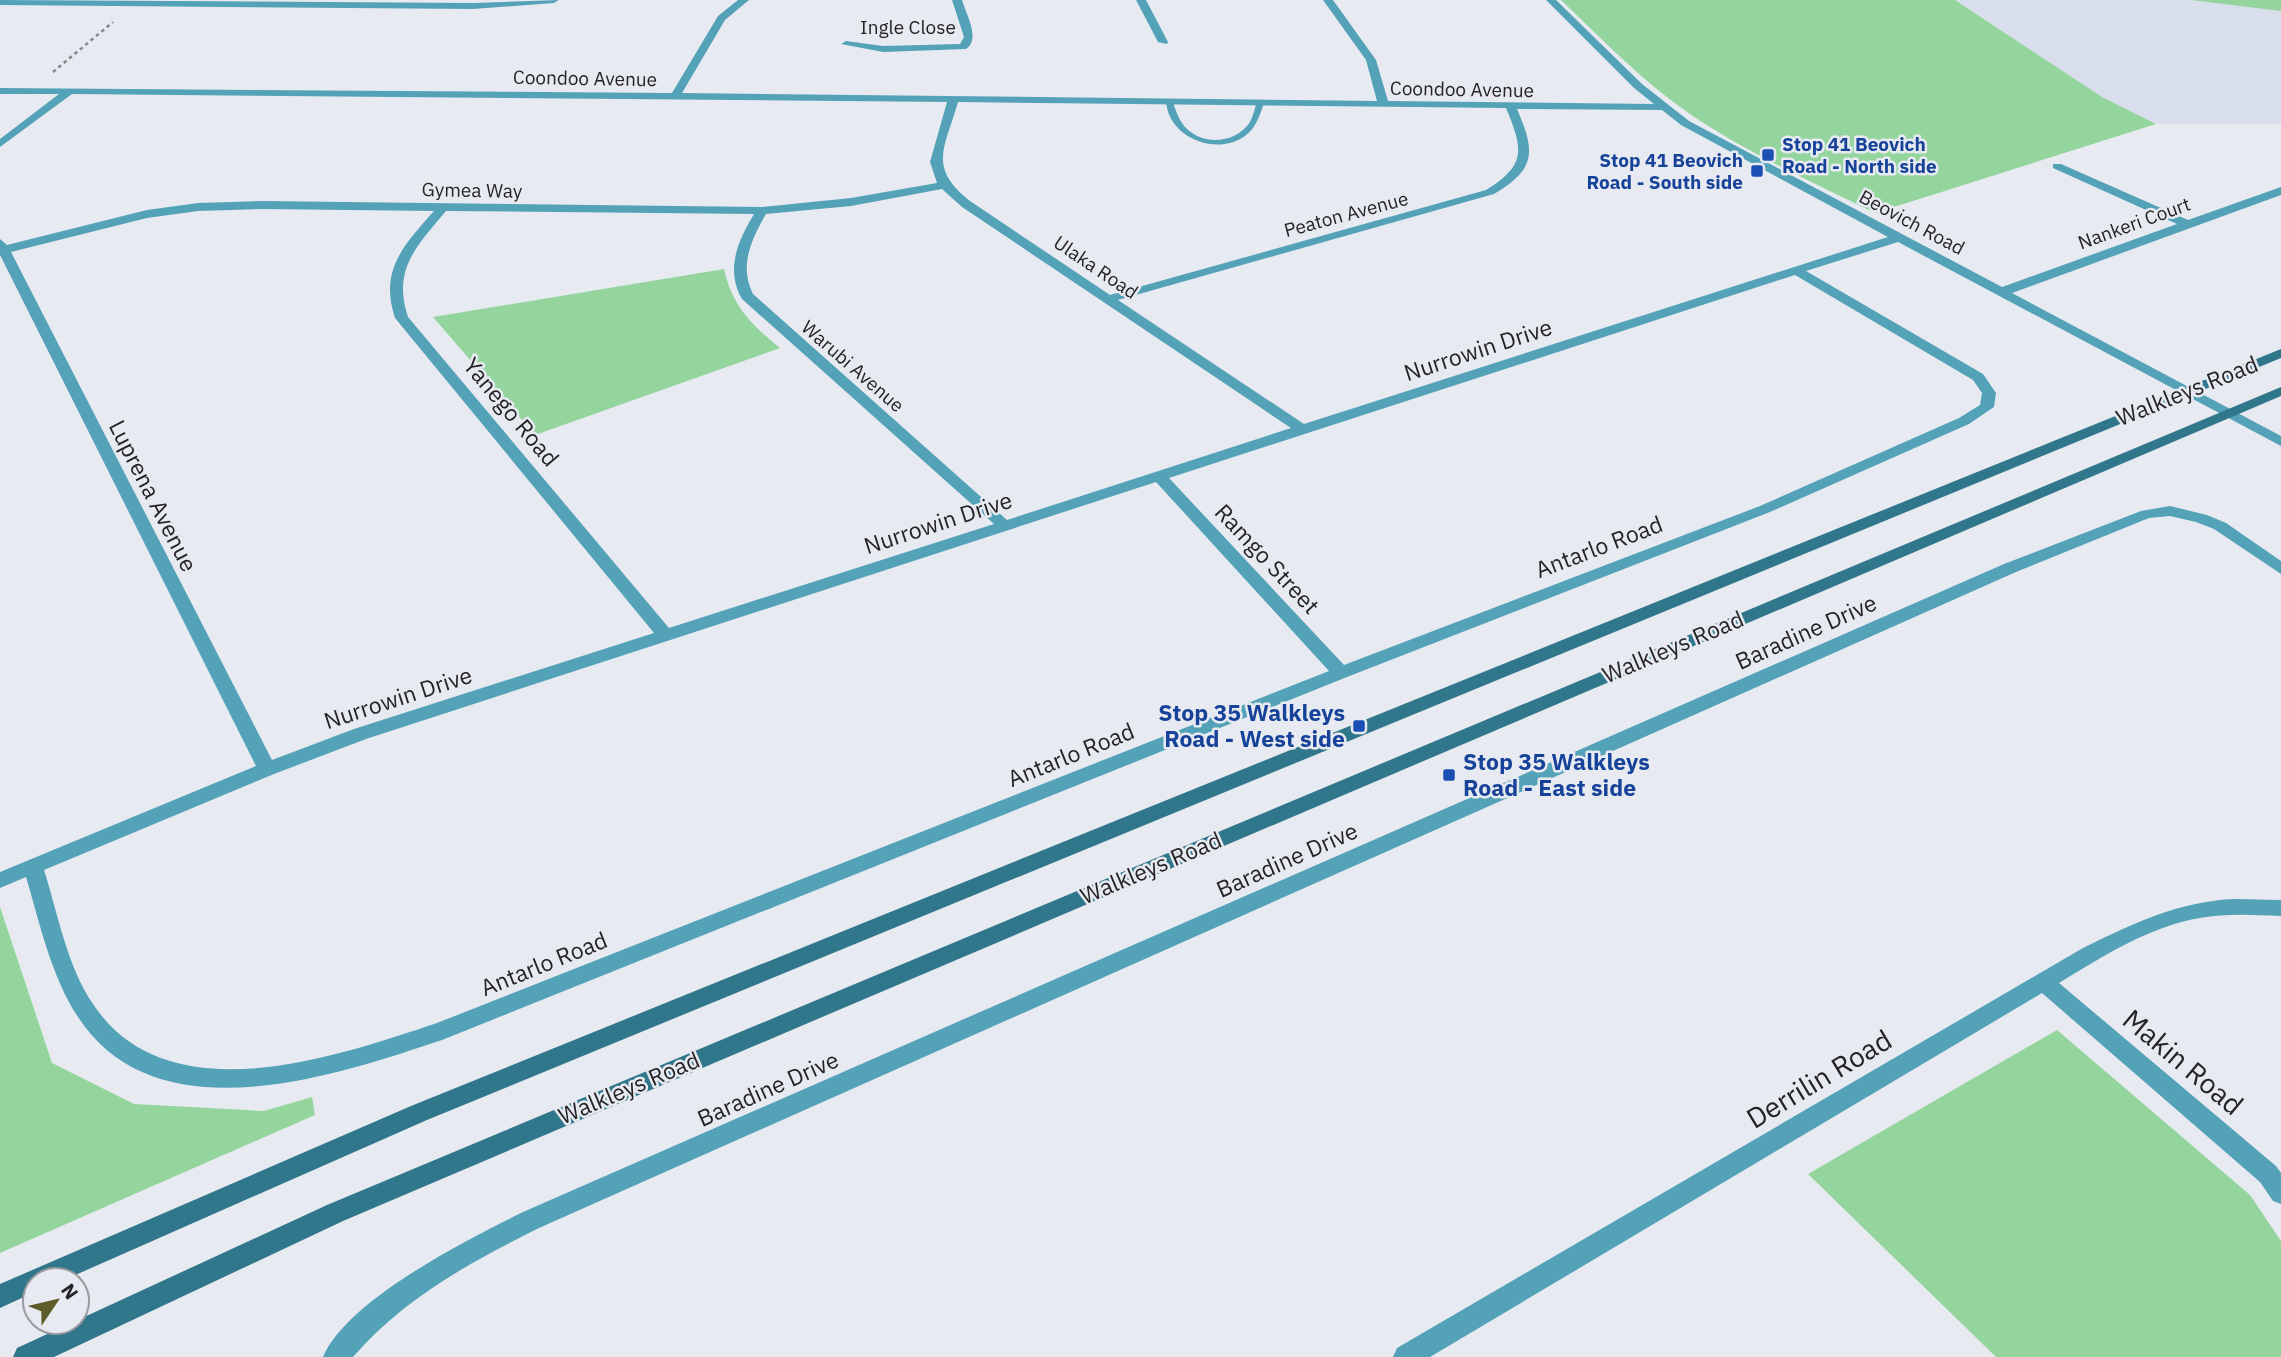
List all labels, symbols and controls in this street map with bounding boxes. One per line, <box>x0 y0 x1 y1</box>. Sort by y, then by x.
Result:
street label: Ingle Close <box>860 15 956 39</box>
street label: Coondoo Avenue <box>513 65 657 91</box>
street label: Coondoo Avenue <box>1390 76 1534 102</box>
place label: Stop 41 Beovich Road - North side <box>1782 132 1937 178</box>
marker: Stop 41 Beovich Road - North side <box>1760 147 1776 163</box>
place label: Stop 41 Beovich Road - South side <box>1587 148 1743 194</box>
marker: Stop 41 Beovich Road - South side <box>1749 163 1765 179</box>
street label: Gymea Way <box>421 177 523 203</box>
street label: Beovich Road <box>1855 184 1969 260</box>
street label: Peaton Avenue <box>1281 186 1411 242</box>
street label: Nankeri Court <box>2075 192 2193 254</box>
street label: Ulaka Road <box>1049 230 1143 304</box>
street label: Nurrowin Drive <box>1400 311 1556 387</box>
street label: Warubi Avenue <box>797 315 909 417</box>
street label: Walkleys Road <box>2111 348 2262 432</box>
street label: Yanego Road <box>457 351 566 472</box>
street label: Luprena Avenue <box>103 415 205 576</box>
street label: Nurrowin Drive <box>860 484 1016 560</box>
street label: Ramgo Street <box>1209 497 1327 620</box>
street label: Antarlo Road <box>1531 508 1667 584</box>
street label: Baradine Drive <box>1730 587 1881 676</box>
street label: Walkleys Road <box>1597 603 1748 689</box>
street label: Nurrowin Drive <box>320 659 476 735</box>
place label: Stop 35 Walkleys Road - West side <box>1158 697 1345 753</box>
street label: Antarlo Road <box>1003 715 1138 793</box>
marker: Stop 35 Walkleys Road - West side <box>1351 718 1367 734</box>
place label: Stop 35 Walkleys Road - East side <box>1463 746 1650 802</box>
marker: Stop 35 Walkleys Road - East side <box>1441 767 1457 783</box>
street label: Baradine Drive <box>1211 815 1362 904</box>
street label: Walkleys Road <box>1075 824 1226 910</box>
street label: Antarlo Road <box>476 924 611 1002</box>
street label: Makin Road <box>2115 1000 2251 1123</box>
street label: Derrilin Road <box>1739 1021 1898 1136</box>
street label: Walkleys Road <box>553 1044 704 1130</box>
street label: Baradine Drive <box>692 1044 843 1133</box>
north arrow <box>21 1266 91 1336</box>
text: N <box>56 1279 84 1304</box>

